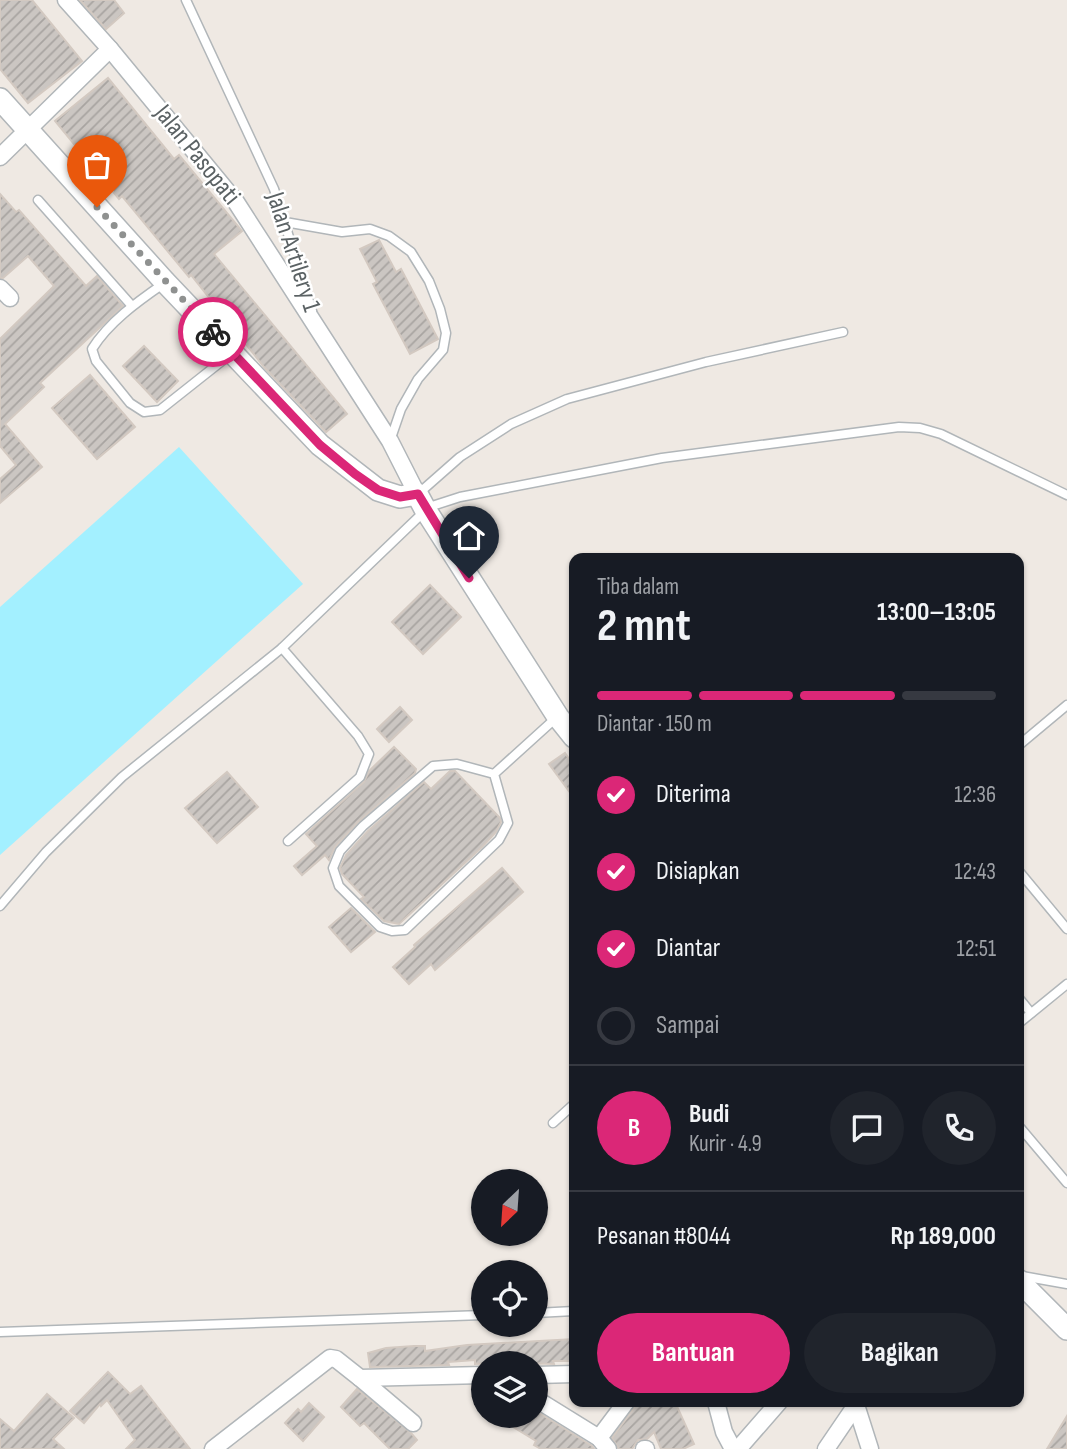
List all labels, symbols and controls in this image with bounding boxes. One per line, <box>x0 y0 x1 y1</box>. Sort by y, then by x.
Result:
street label: Jalan Pasopati <box>147 98 247 211</box>
pin <box>67 135 127 207</box>
icon: bag <box>78 146 116 184</box>
street label: Jalan Artilery 1 <box>259 187 327 316</box>
courier <box>178 297 248 367</box>
icon: bike <box>194 313 232 351</box>
pin <box>439 506 499 578</box>
icon: home <box>450 517 488 555</box>
text: Tiba dalam <box>597 573 679 601</box>
text: 13:00–13:05 <box>877 597 996 628</box>
text: 2 mnt <box>597 599 691 654</box>
text: Diantar · 150 m <box>597 710 712 738</box>
icon: check <box>597 776 635 814</box>
text: Diterima <box>656 779 731 810</box>
text: 12:36 <box>954 781 996 809</box>
icon: check <box>597 853 635 891</box>
text: Disiapkan <box>656 856 740 887</box>
text: 12:43 <box>955 858 996 886</box>
icon: check <box>597 930 635 968</box>
text: Diantar <box>656 933 720 964</box>
text: 12:51 <box>957 935 996 963</box>
text: Sampai <box>656 1010 719 1041</box>
button: chat <box>830 1091 904 1165</box>
button: phone <box>922 1091 996 1165</box>
text: Budi <box>689 1099 729 1130</box>
text: B <box>628 1113 640 1144</box>
text: Kurir · 4.9 <box>689 1130 762 1158</box>
north arrow <box>471 1169 548 1246</box>
map controls <box>471 1169 548 1428</box>
text: Pesanan #8044 <box>597 1221 731 1252</box>
text: Rp 189,000 <box>891 1221 996 1252</box>
button: locate <box>471 1260 548 1337</box>
button: Bantuan <box>597 1313 790 1393</box>
button: Bagikan <box>804 1313 996 1393</box>
button: layers <box>471 1351 548 1428</box>

